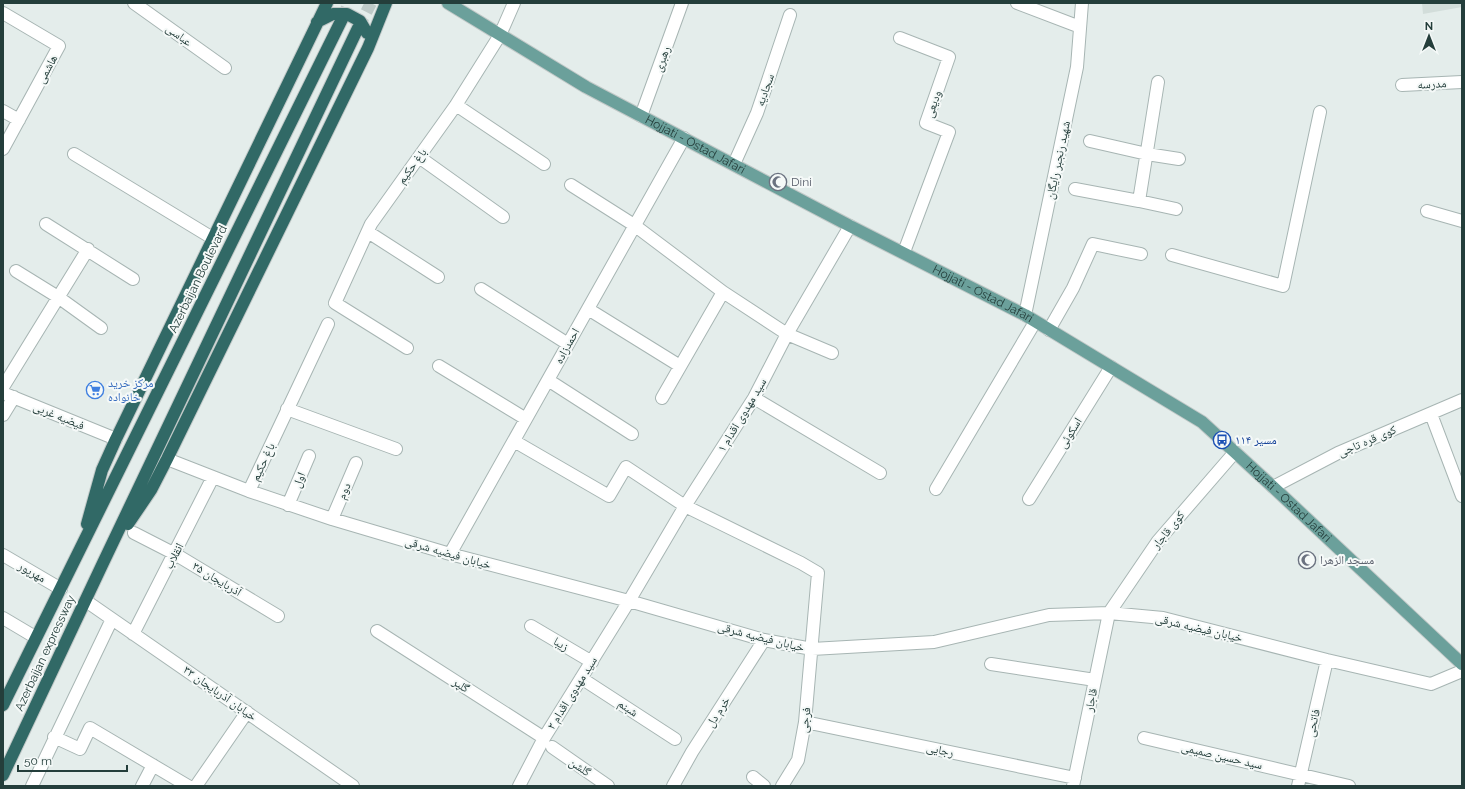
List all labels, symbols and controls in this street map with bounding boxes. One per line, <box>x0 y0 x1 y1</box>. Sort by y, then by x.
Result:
north arrow <box>1409 16 1449 56</box>
text: N <box>1425 20 1433 33</box>
street label: عباسی <box>163 21 195 49</box>
street label: رهبری <box>651 44 674 74</box>
street label: هاشمی <box>34 52 60 86</box>
street label: سجادیه <box>753 72 777 108</box>
street label: مدرسه <box>1417 76 1447 92</box>
street label: ودیعی <box>922 89 944 120</box>
street label: Hojjati - Ostad Jafari <box>643 112 748 177</box>
street label: شهید رنجبر رایگان <box>1043 119 1074 201</box>
street label: باغ حکیم <box>394 146 430 187</box>
mosque icon: Dini <box>768 172 788 192</box>
place label: Dini <box>791 175 812 189</box>
street label: Azerbaijan Boulevard <box>166 223 230 335</box>
street label: Hojjati - Ostad Jafari <box>930 262 1036 325</box>
street label: احمدزاده <box>552 326 583 366</box>
place label: مرکز خرید خانواده <box>108 376 154 404</box>
street label: سید مهدوی اقدام ۱ <box>714 376 770 455</box>
supermarket icon: مرکز خرید خانواده <box>85 380 105 400</box>
street label: فیضیه غربی <box>31 399 87 433</box>
street label: اسکوئی <box>1055 415 1085 451</box>
street label: کوی قره تاجی <box>1336 422 1398 460</box>
bus stop icon: مسیر ۱۱۴ <box>1212 430 1232 450</box>
place label: مسیر ۱۱۴ <box>1235 433 1277 447</box>
street label: باغ حکیم <box>248 441 279 484</box>
street label: Hojjati - Ostad Jafari <box>1243 459 1334 545</box>
street label: اول <box>290 470 309 490</box>
street label: دوم <box>334 481 355 502</box>
street label: کوی قاجار <box>1148 508 1188 553</box>
street label: خیابان فیضیه شرقی <box>403 534 493 572</box>
street label: انقلاب <box>162 540 187 572</box>
mosque icon: مسجد الزهرا <box>1297 550 1317 570</box>
place label: مسجد الزهرا <box>1320 553 1374 567</box>
street label: مهرپور <box>15 558 48 585</box>
street label: آذربایجان ۳۵ <box>190 559 245 600</box>
street label: Azerbaijan expressway <box>12 592 78 713</box>
street label: خیابان فیضیه شرقی <box>1154 611 1244 645</box>
street label: خیابان فیضیه شرقی <box>716 619 806 655</box>
street label: زیبا <box>551 634 571 654</box>
street label: سید مهدوی اقدام ۲ <box>544 654 601 733</box>
street label: خیابان آذربایجان ۳۳ <box>180 663 260 724</box>
street label: گلپر <box>449 674 472 696</box>
street label: قاجار <box>1082 687 1100 714</box>
street label: خرم دل <box>703 694 734 730</box>
street label: شبنم <box>615 696 641 721</box>
street label: فرجی <box>796 706 814 734</box>
street label: فاتحی <box>1303 708 1323 738</box>
street label: رجایی <box>925 740 955 760</box>
street label: سید حسین صمیمی <box>1180 740 1264 772</box>
scale bar <box>18 747 127 773</box>
text: 50 m <box>24 754 52 768</box>
street label: گلشن <box>567 755 593 779</box>

